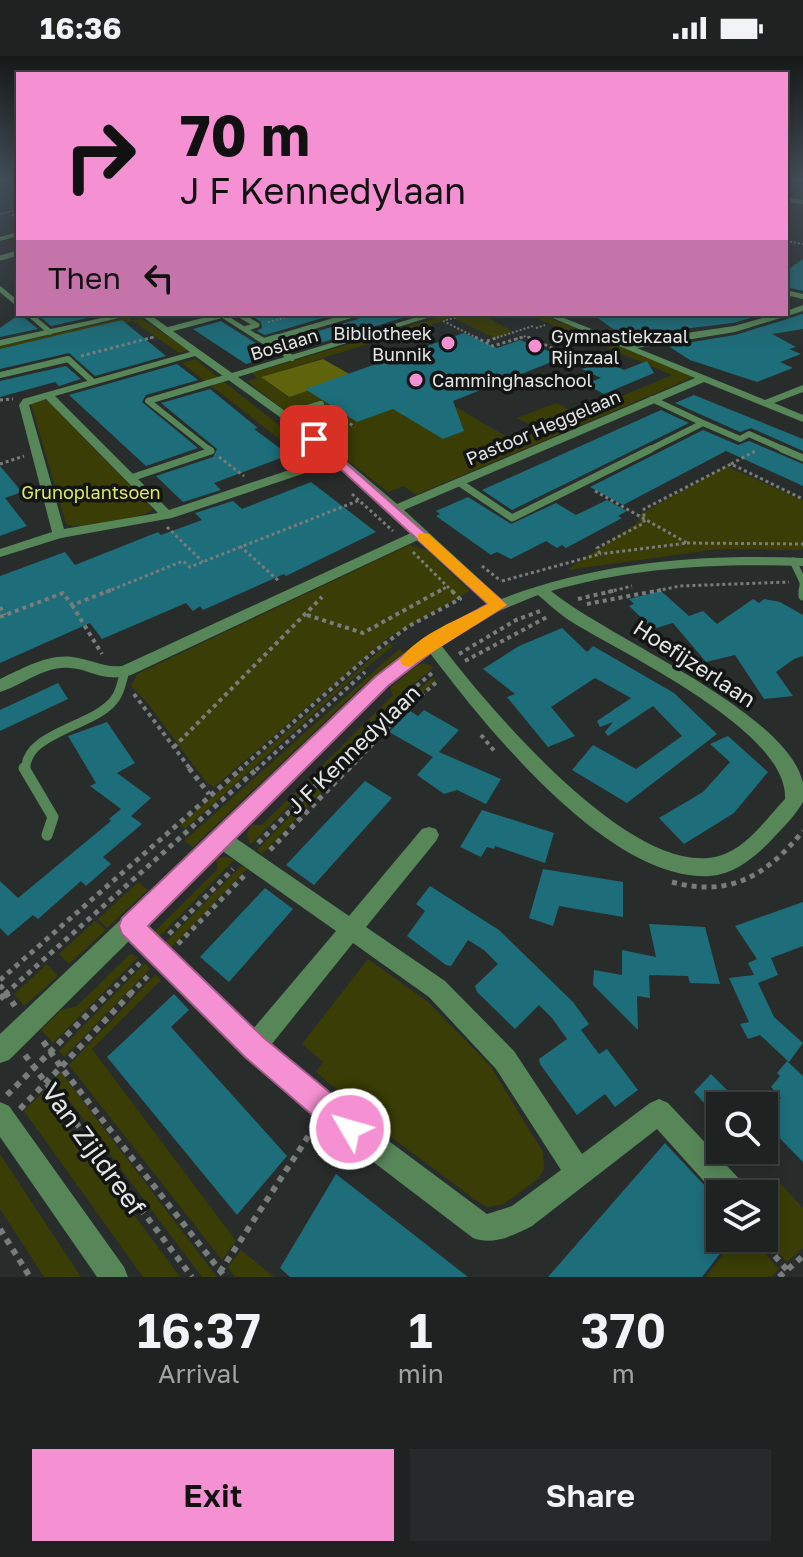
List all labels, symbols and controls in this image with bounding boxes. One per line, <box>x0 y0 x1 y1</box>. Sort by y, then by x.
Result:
text: 16:36 <box>40 10 121 46</box>
text: 70 m <box>180 101 310 168</box>
icon: right <box>48 104 152 208</box>
text: J F Kennedylaan <box>180 169 466 212</box>
icon: left <box>137 256 181 300</box>
text: Then <box>48 260 121 296</box>
place label: Bibliotheek Bunnik <box>333 322 432 365</box>
street label: Boslaan <box>248 323 320 365</box>
place label: Gymnastiekzaal Rijnzaal <box>551 325 689 368</box>
marker: Bibliotheek Bunnik <box>439 334 457 352</box>
marker: Gymnastiekzaal Rijnzaal <box>526 337 544 355</box>
place label: Camminghaschool <box>432 369 592 391</box>
marker: Camminghaschool <box>407 371 425 389</box>
street label: Pastoor Heggelaan <box>463 385 623 469</box>
pin <box>280 405 348 473</box>
icon: arrive <box>292 417 336 461</box>
park label: Grunoplantsoen <box>21 481 161 503</box>
street label: Hoefijzerlaan <box>629 613 761 713</box>
street label: J F Kennedylaan <box>281 679 425 819</box>
street label: Van Zijldreef <box>36 1077 152 1221</box>
position arrow <box>308 1087 392 1171</box>
map controls <box>706 1092 778 1252</box>
button: search <box>706 1092 778 1164</box>
button: layers <box>706 1180 778 1252</box>
text: 16:37 <box>137 1301 261 1359</box>
text: 1 <box>409 1301 433 1359</box>
text: 370 <box>581 1301 666 1359</box>
text: Arrival <box>158 1358 240 1389</box>
text: min <box>398 1358 444 1389</box>
text: m <box>612 1358 635 1389</box>
button: Exit <box>32 1449 394 1541</box>
button: Share <box>410 1449 771 1541</box>

